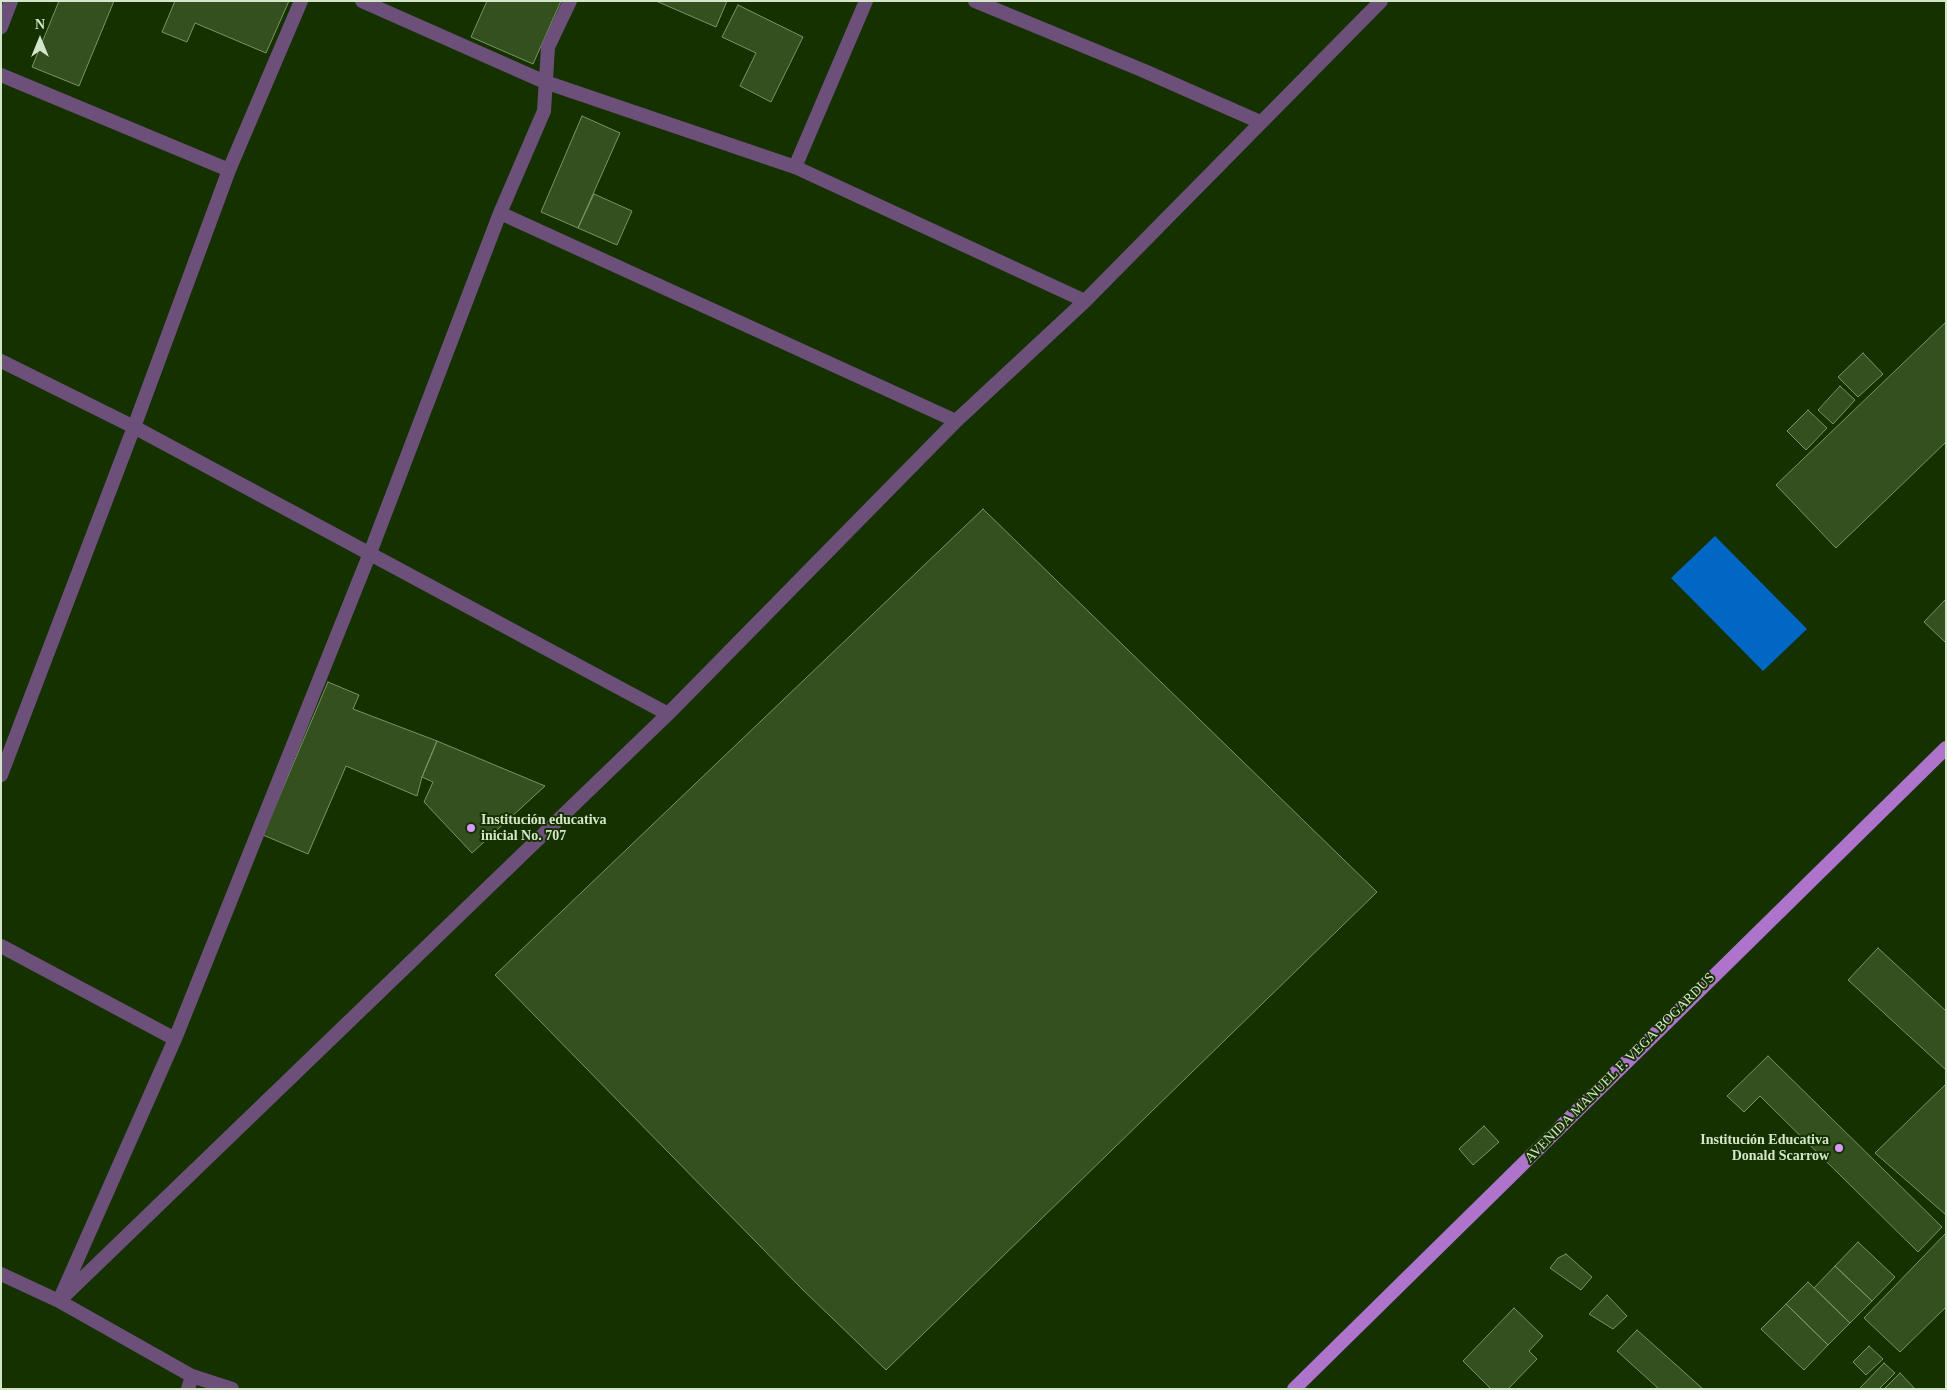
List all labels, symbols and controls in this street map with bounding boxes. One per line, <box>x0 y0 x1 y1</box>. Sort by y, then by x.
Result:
north arrow <box>15 15 65 65</box>
text: N <box>35 17 45 32</box>
place label: Institución educativa inicial No. 707 <box>481 812 607 844</box>
marker: Institución educativa inicial No. 707 <box>465 822 477 834</box>
street label: AVENIDA MANUEL F. VEGA BOGARDUS <box>1521 969 1719 1167</box>
place label: Institución Educativa Donald Scarrow <box>1700 1132 1829 1164</box>
marker: Institución Educativa Donald Scarrow <box>1833 1142 1845 1154</box>

